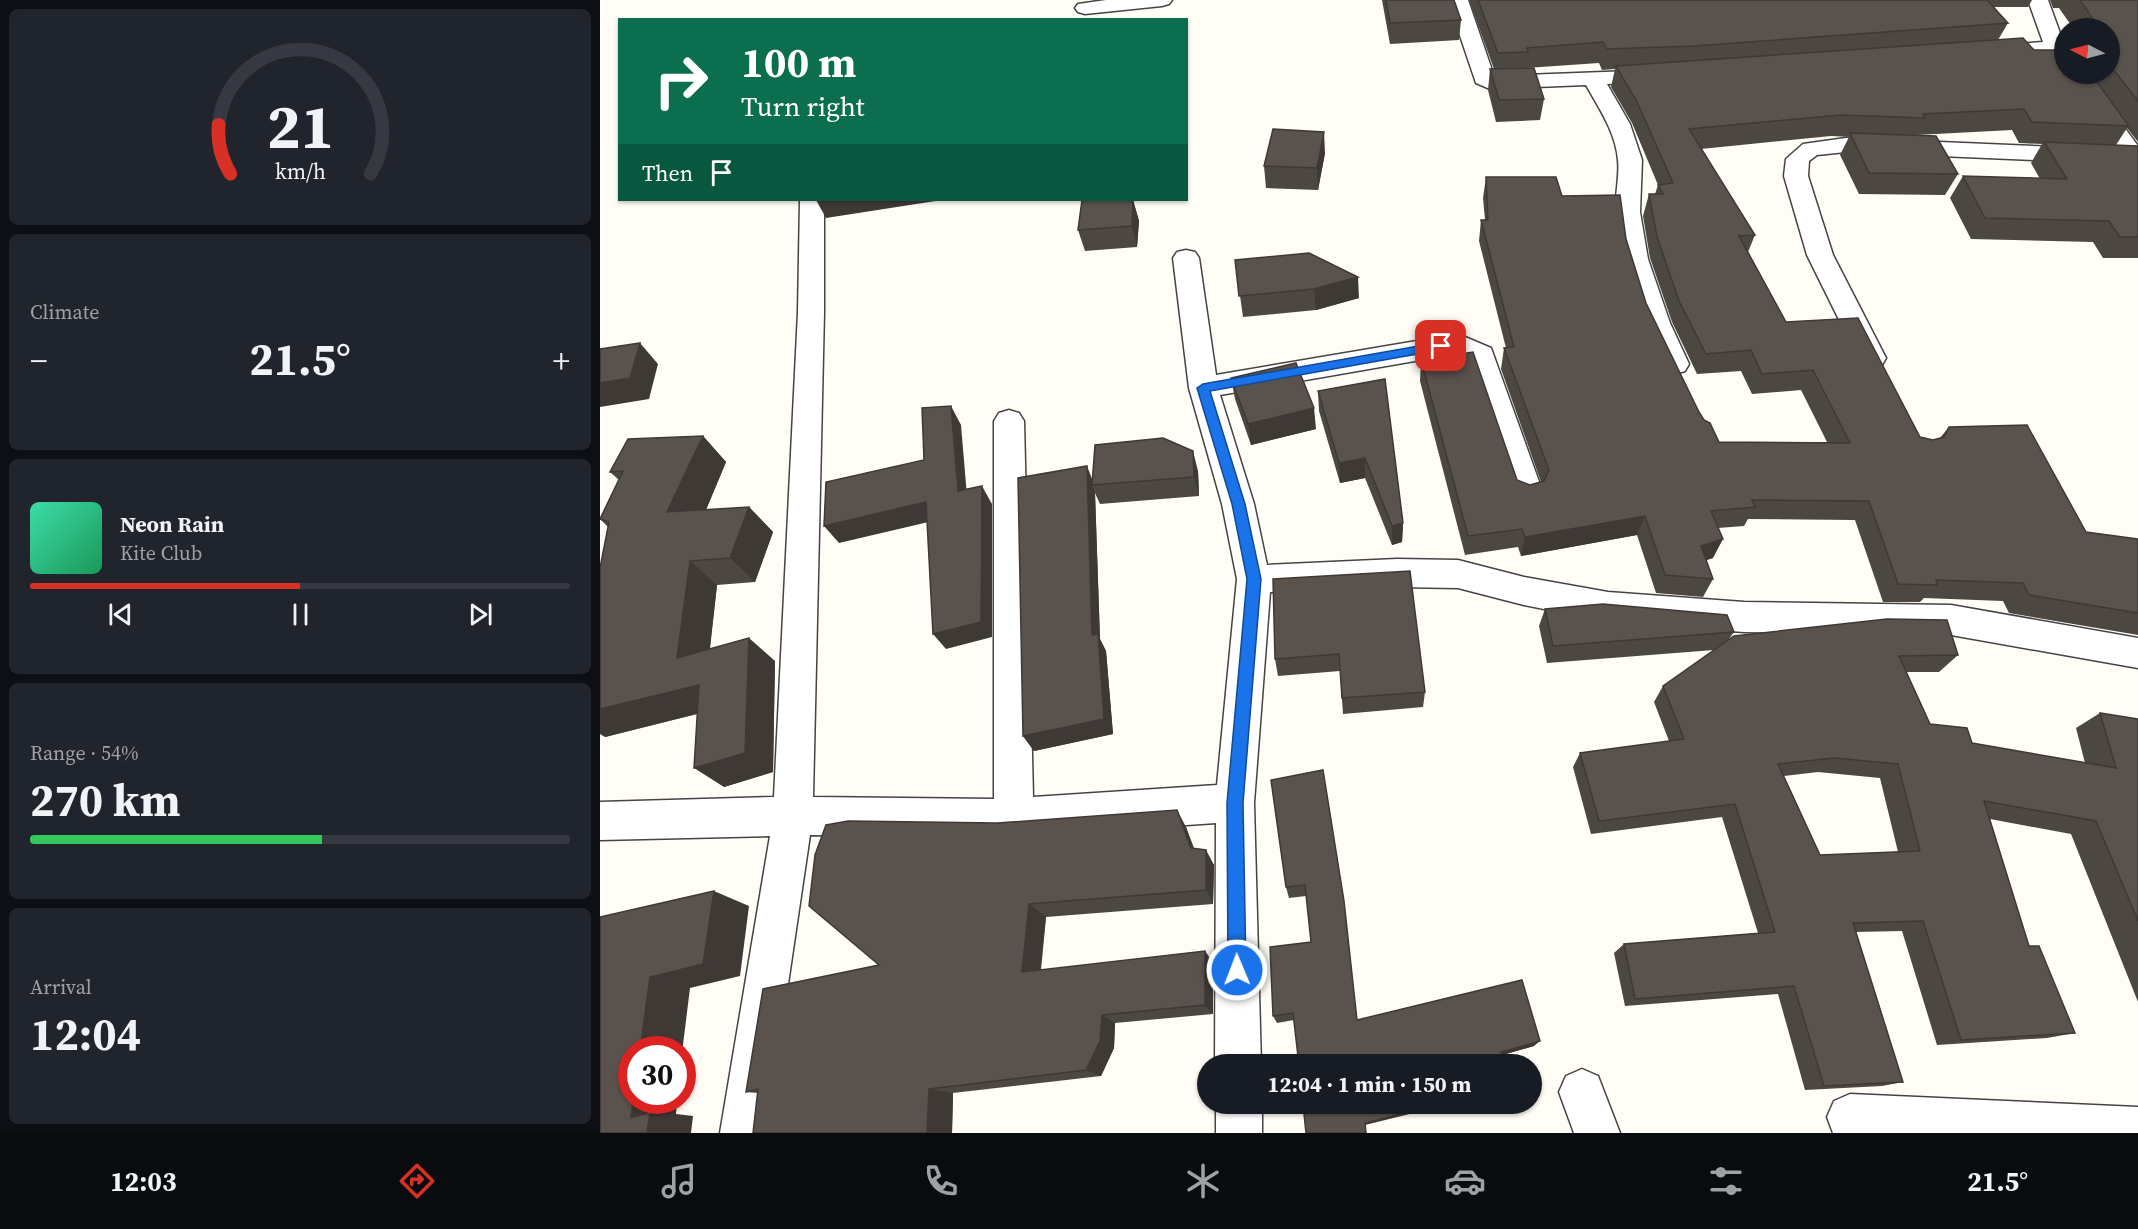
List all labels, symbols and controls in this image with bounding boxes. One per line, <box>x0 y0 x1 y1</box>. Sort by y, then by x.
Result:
north arrow <box>2054 18 2120 84</box>
map controls <box>2054 18 2120 84</box>
text: 100 m <box>741 33 856 91</box>
icon: right <box>642 42 720 120</box>
text: 21 <box>266 83 334 169</box>
text: Turn right <box>741 88 865 125</box>
icon: arrive <box>705 156 738 189</box>
text: km/h <box>274 157 326 186</box>
text: Then <box>642 158 693 188</box>
text: Climate <box>30 298 99 326</box>
pin <box>1415 320 1466 371</box>
text: 21.5° <box>249 328 351 390</box>
icon: arrive <box>1424 329 1457 362</box>
text: − <box>30 338 48 383</box>
text: + <box>553 338 570 383</box>
text: Neon Rain <box>120 509 224 539</box>
text: Kite Club <box>120 539 202 567</box>
icon: previous <box>104 598 137 631</box>
icon: pause <box>284 598 317 631</box>
icon: next <box>464 598 497 631</box>
text: Range · 54% <box>30 739 139 767</box>
text: 270 km <box>30 769 181 831</box>
position arrow <box>1205 938 1269 1002</box>
text: Arrival <box>30 973 92 1001</box>
text: 12:04 <box>30 1003 141 1065</box>
speed limit sign: 30 <box>618 1036 696 1114</box>
text: 12:04 · 1 min · 150 m <box>1268 1069 1471 1099</box>
icon: directions <box>396 1160 438 1202</box>
icon: music <box>658 1160 700 1202</box>
icon: phone <box>920 1160 962 1202</box>
icon: climate <box>1182 1160 1224 1202</box>
icon: car <box>1444 1160 1486 1202</box>
icon: filters <box>1705 1160 1747 1202</box>
text: 12:03 <box>110 1163 177 1200</box>
text: 21.5° <box>1967 1163 2028 1200</box>

